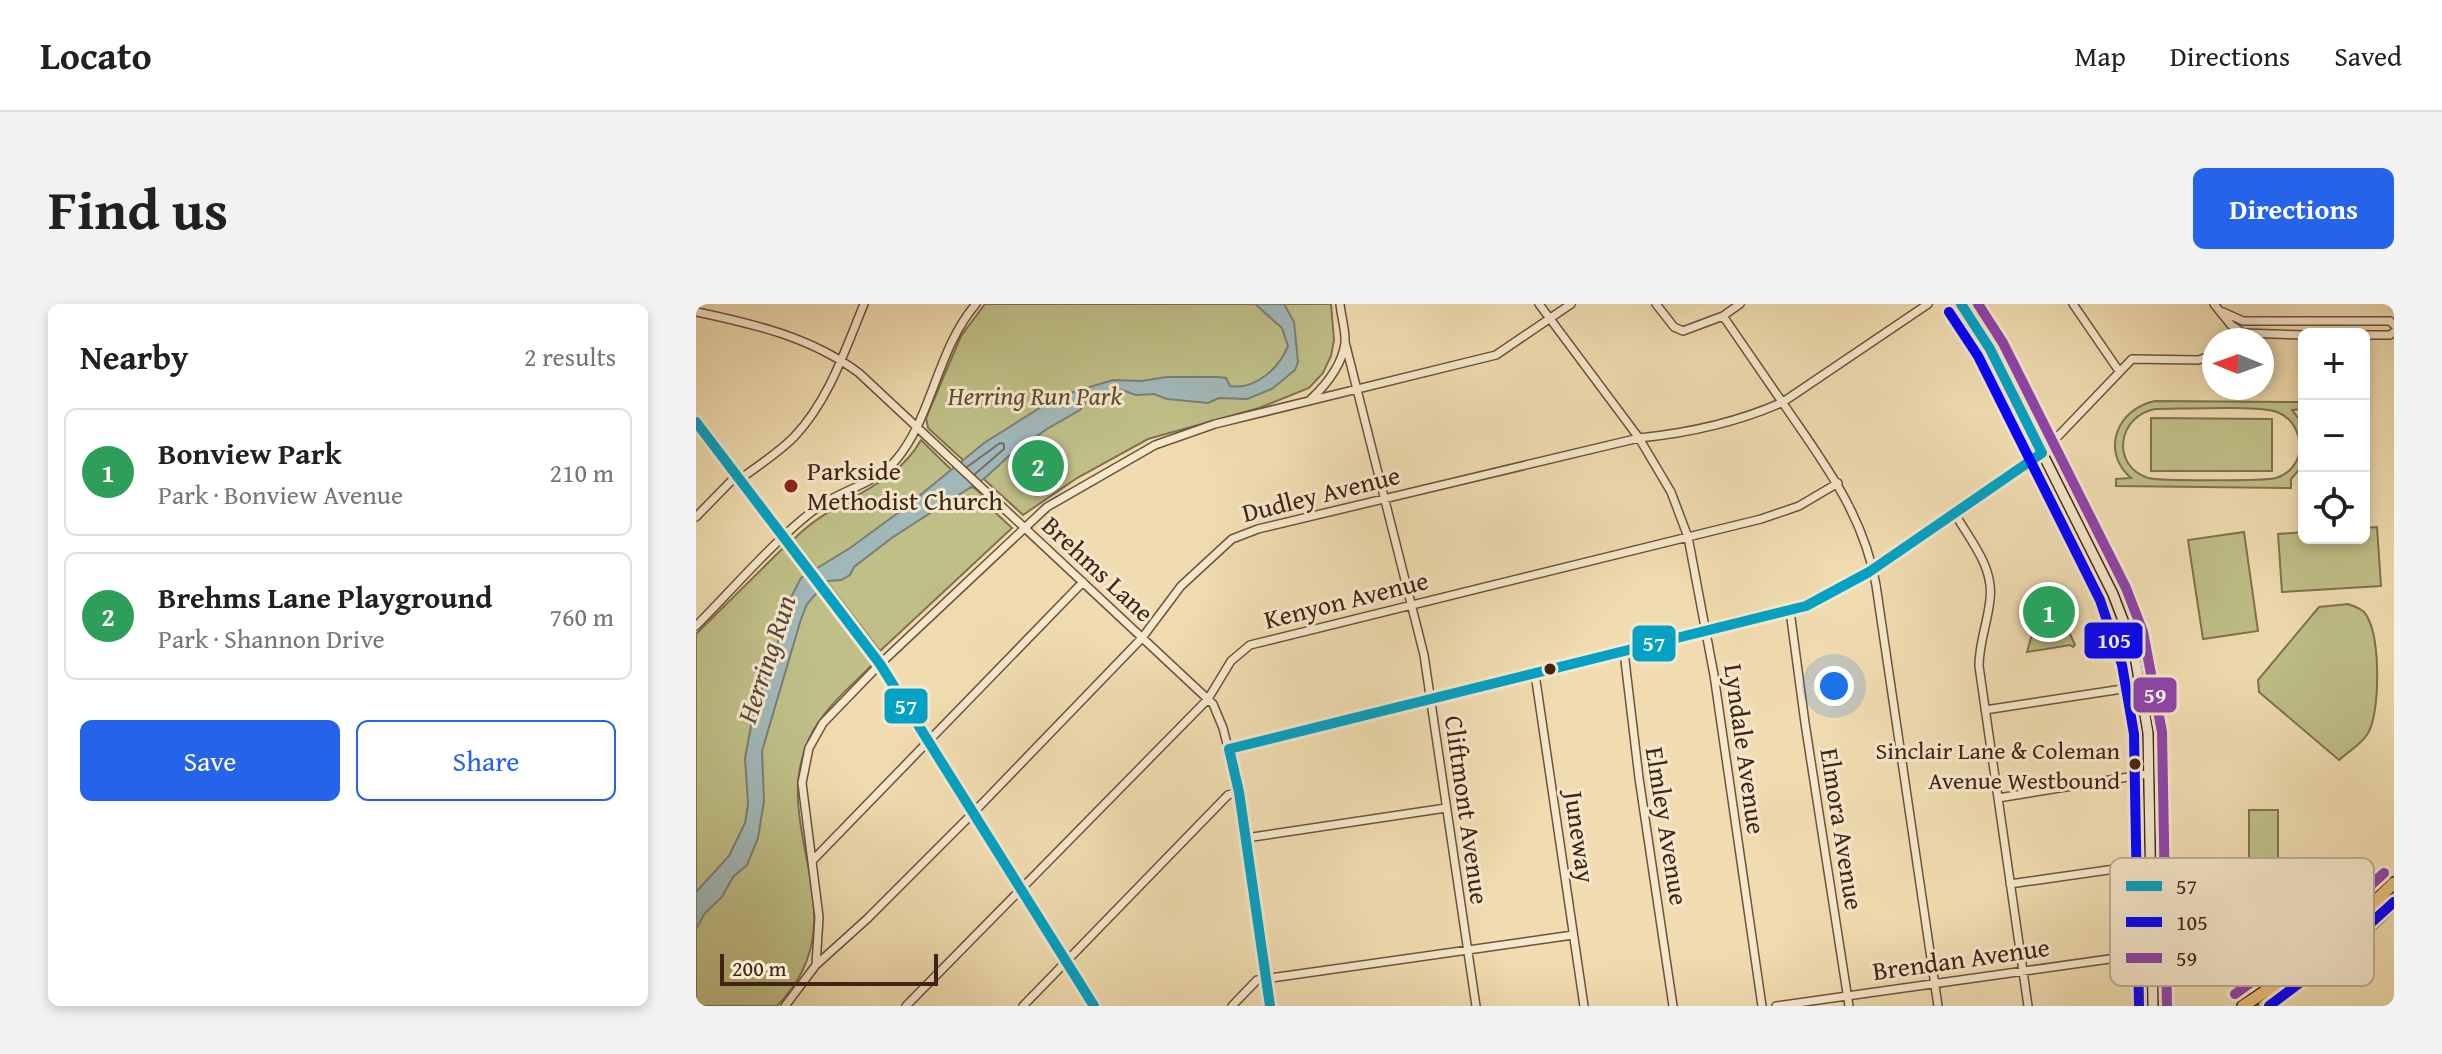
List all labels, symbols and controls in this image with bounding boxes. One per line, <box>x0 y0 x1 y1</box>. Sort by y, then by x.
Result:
text: Locato <box>40 27 152 83</box>
text: Map <box>2074 35 2126 76</box>
text: Directions <box>2170 35 2290 76</box>
text: Saved <box>2334 35 2402 76</box>
text: Find us <box>48 167 228 250</box>
button: Directions <box>2193 168 2394 249</box>
north arrow <box>2202 328 2274 400</box>
map controls <box>2298 328 2370 544</box>
button: + <box>2298 328 2370 400</box>
text: Nearby <box>80 332 189 381</box>
text: 2 results <box>524 337 616 376</box>
park label: Herring Run Park <box>947 376 1122 415</box>
button: − <box>2298 400 2370 472</box>
text: Bonview Park <box>158 431 342 475</box>
pin: 2 <box>1012 436 1064 496</box>
place label: Parkside Methodist Church <box>807 451 1003 520</box>
text: 1 <box>101 453 115 492</box>
text: 210 m <box>549 453 614 492</box>
street label: Dudley Avenue <box>1238 455 1404 532</box>
button: locate <box>2298 472 2370 544</box>
text: Park · Bonview Avenue <box>158 475 403 514</box>
marker: Parkside Methodist Church <box>782 477 800 495</box>
street label: Brehms Lane <box>1034 506 1163 631</box>
street label: Kenyon Avenue <box>1260 560 1432 639</box>
text: Brehms Lane Playground <box>158 575 492 619</box>
pin: 1 <box>2023 582 2075 642</box>
water label: Herring Run <box>725 590 805 729</box>
text: 2 <box>101 597 115 636</box>
text: 760 m <box>549 597 614 636</box>
text: Park · Shannon Drive <box>158 619 385 658</box>
line badge: 105 <box>2083 621 2144 660</box>
line badge: 57 <box>1631 624 1677 663</box>
text: 105 <box>2097 624 2131 656</box>
text: 57 <box>1643 627 1665 659</box>
unlabelled marker <box>1542 661 1558 677</box>
street label: Lyndale Avenue <box>1714 661 1777 837</box>
your location <box>1814 666 1854 706</box>
line badge: 59 <box>2132 676 2178 714</box>
text: 59 <box>2144 679 2166 711</box>
line badge: 57 <box>883 687 929 725</box>
text: 57 <box>895 690 917 722</box>
street label: Cliftmont Avenue <box>1435 713 1500 907</box>
button: Save <box>80 720 340 801</box>
button: Share <box>356 720 616 801</box>
place label: Sinclair Lane & Coleman Avenue Westbound <box>1876 733 2121 798</box>
street label: Elmley Avenue <box>1636 744 1699 908</box>
street label: Elmora Avenue <box>1810 745 1875 913</box>
marker: Sinclair Lane & Coleman Avenue Westbound <box>2127 756 2143 772</box>
street label: Juneway <box>1554 786 1606 885</box>
legend <box>2110 858 2374 986</box>
text: 57 <box>2176 870 2197 902</box>
text: 105 <box>2176 906 2208 938</box>
street label: Brendan Avenue <box>1870 927 2052 990</box>
text: 59 <box>2176 942 2197 974</box>
scale bar <box>720 950 938 986</box>
text: 200 m <box>732 952 787 984</box>

